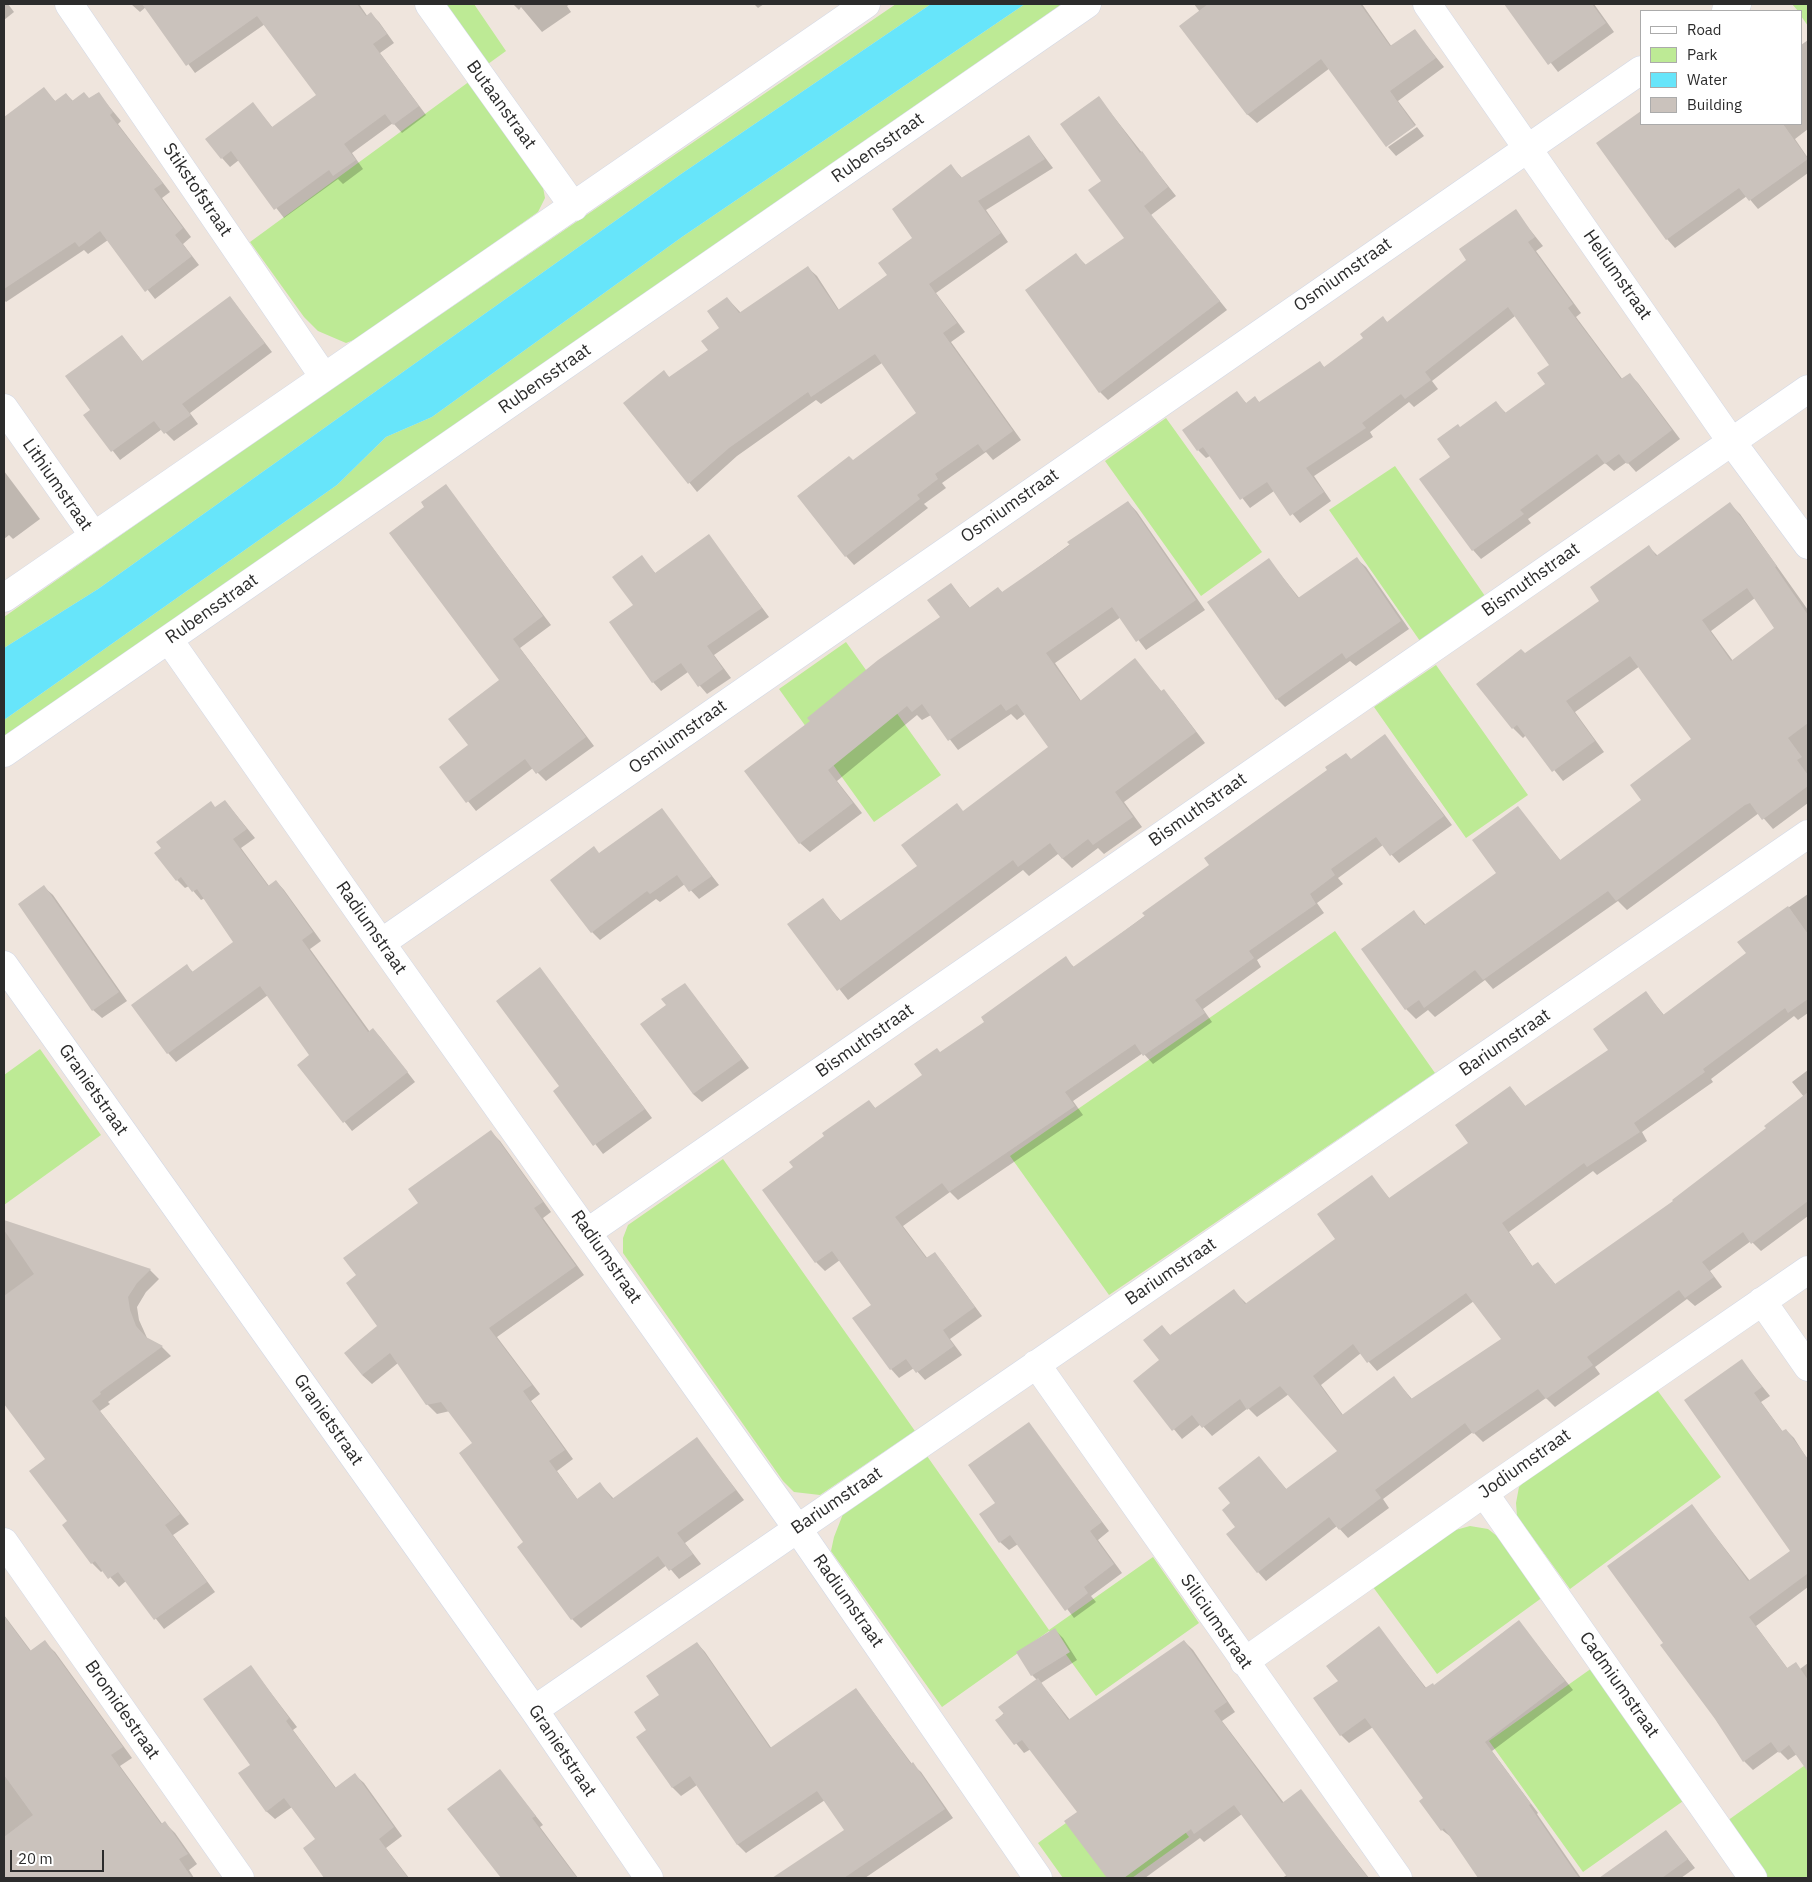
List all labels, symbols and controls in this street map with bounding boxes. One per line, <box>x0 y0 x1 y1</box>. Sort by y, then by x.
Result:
legend <box>1640 10 1802 125</box>
text: Road <box>1687 20 1722 39</box>
text: Park <box>1687 45 1717 64</box>
street label: Butaanstraat <box>461 56 541 154</box>
text: Water <box>1687 70 1727 89</box>
text: Building <box>1687 95 1742 114</box>
street label: Rubensstraat <box>828 108 928 188</box>
street label: Stikstofstraat <box>158 139 236 241</box>
street label: Heliumstraat <box>1578 226 1656 324</box>
street label: Osmiumstraat <box>1290 233 1396 317</box>
street label: Rubensstraat <box>495 339 595 419</box>
street label: Lithiumstraat <box>17 435 97 535</box>
street label: Osmiumstraat <box>957 464 1063 548</box>
street label: Bismuthstraat <box>1478 538 1584 622</box>
street label: Rubensstraat <box>162 569 262 649</box>
street label: Osmiumstraat <box>625 695 731 779</box>
street label: Bismuthstraat <box>1145 768 1251 852</box>
street label: Radiumstraat <box>331 877 411 979</box>
street label: Bismuthstraat <box>812 999 918 1083</box>
street label: Bariumstraat <box>1455 1005 1555 1081</box>
street label: Granietstraat <box>54 1040 132 1140</box>
street label: Radiumstraat <box>566 1206 646 1308</box>
street label: Bariumstraat <box>1121 1234 1221 1310</box>
street label: Granietstraat <box>289 1370 367 1470</box>
street label: Jodiumstraat <box>1475 1424 1575 1504</box>
street label: Bariumstraat <box>787 1463 887 1539</box>
street label: Radiumstraat <box>808 1550 888 1652</box>
street label: Siliciumstraat <box>1175 1570 1257 1674</box>
street label: Cadmiumstraat <box>1574 1628 1664 1742</box>
street label: Bromidestraat <box>80 1656 164 1764</box>
street label: Granietstraat <box>523 1701 601 1801</box>
scale bar <box>12 1840 106 1872</box>
text: 20 m <box>18 1849 53 1868</box>

